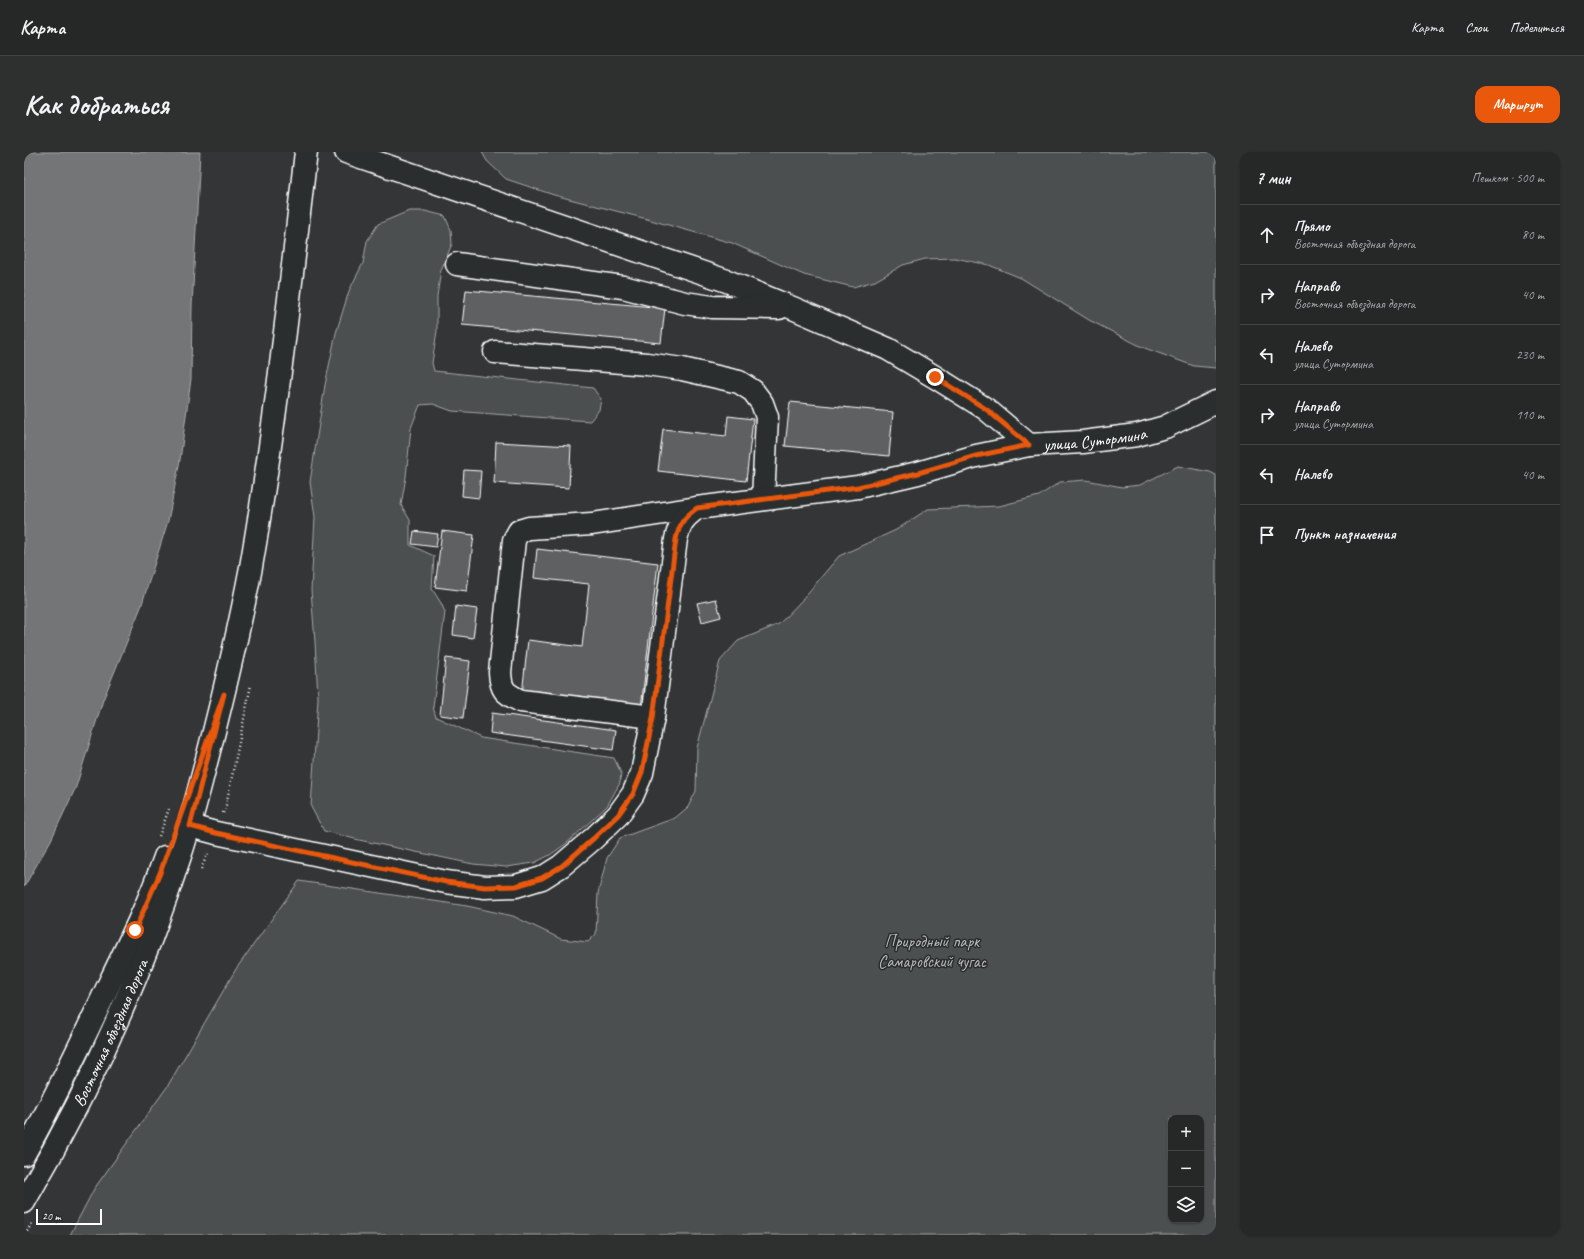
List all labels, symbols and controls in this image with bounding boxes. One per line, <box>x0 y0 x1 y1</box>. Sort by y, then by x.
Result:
text: Карта <box>20 16 65 40</box>
text: Карта <box>1411 19 1443 36</box>
text: Слои <box>1465 19 1488 36</box>
text: Поделиться <box>1510 19 1564 36</box>
button: Маршрут <box>1475 86 1560 123</box>
text: Как добраться <box>24 87 169 122</box>
text: 7 мин <box>1256 168 1291 189</box>
text: Пешком · 500 m <box>1471 170 1544 186</box>
text: Прямо <box>1294 217 1330 236</box>
icon: ahead <box>1256 224 1278 246</box>
text: 80 m <box>1522 227 1544 243</box>
text: Восточная объездная дорога <box>1294 236 1415 252</box>
text: Направо <box>1294 277 1340 296</box>
icon: right <box>1256 284 1278 306</box>
text: 40 m <box>1522 287 1544 303</box>
text: Восточная объездная дорога <box>1294 296 1415 312</box>
text: Налево <box>1294 337 1332 356</box>
icon: left <box>1256 344 1278 366</box>
text: 230 m <box>1516 347 1544 363</box>
text: улица Сутормина <box>1294 356 1373 372</box>
route end <box>926 368 944 386</box>
text: Направо <box>1294 397 1340 416</box>
icon: right <box>1256 404 1278 426</box>
text: 110 m <box>1516 407 1544 423</box>
text: улица Сутормина <box>1294 416 1373 432</box>
street label: улица Сутормина <box>1042 422 1150 455</box>
icon: left <box>1256 464 1278 486</box>
text: Налево <box>1294 465 1332 484</box>
text: 40 m <box>1522 467 1544 483</box>
icon: arrive <box>1256 524 1278 546</box>
text: Пункт назначения <box>1294 525 1396 544</box>
route start <box>126 921 144 939</box>
park label: Природный парк Самаровский чугас <box>878 931 987 972</box>
street label: Восточная объездная дорога <box>68 955 153 1110</box>
map controls <box>1168 1115 1204 1223</box>
button: + <box>1168 1115 1204 1151</box>
button: − <box>1168 1151 1204 1187</box>
button: layers <box>1168 1187 1204 1223</box>
scale bar <box>36 1207 102 1226</box>
text: 20 m <box>42 1209 61 1223</box>

